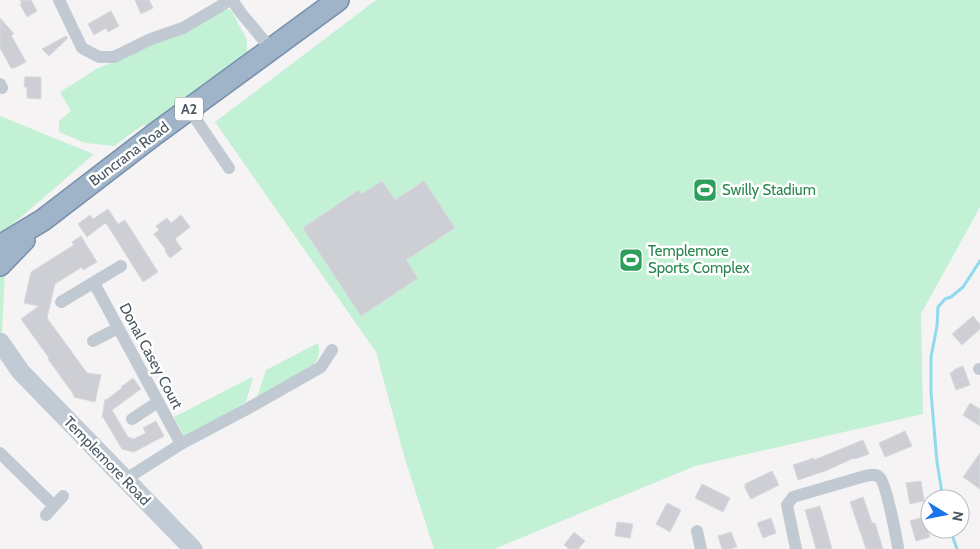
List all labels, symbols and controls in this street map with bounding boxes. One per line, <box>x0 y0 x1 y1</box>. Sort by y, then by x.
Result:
road number: A2 <box>175 98 203 120</box>
street label: Buncrana Road <box>86 118 172 190</box>
sports icon: Swilly Stadium <box>692 177 718 203</box>
place label: Swilly Stadium <box>722 181 816 199</box>
place label: Templemore Sports Complex <box>648 242 750 277</box>
sports icon: Templemore Sports Complex <box>618 247 644 273</box>
street label: Donal Casey Court <box>115 300 187 412</box>
street label: Templemore Road <box>60 413 154 509</box>
north arrow <box>920 489 970 539</box>
text: N <box>948 510 968 523</box>

